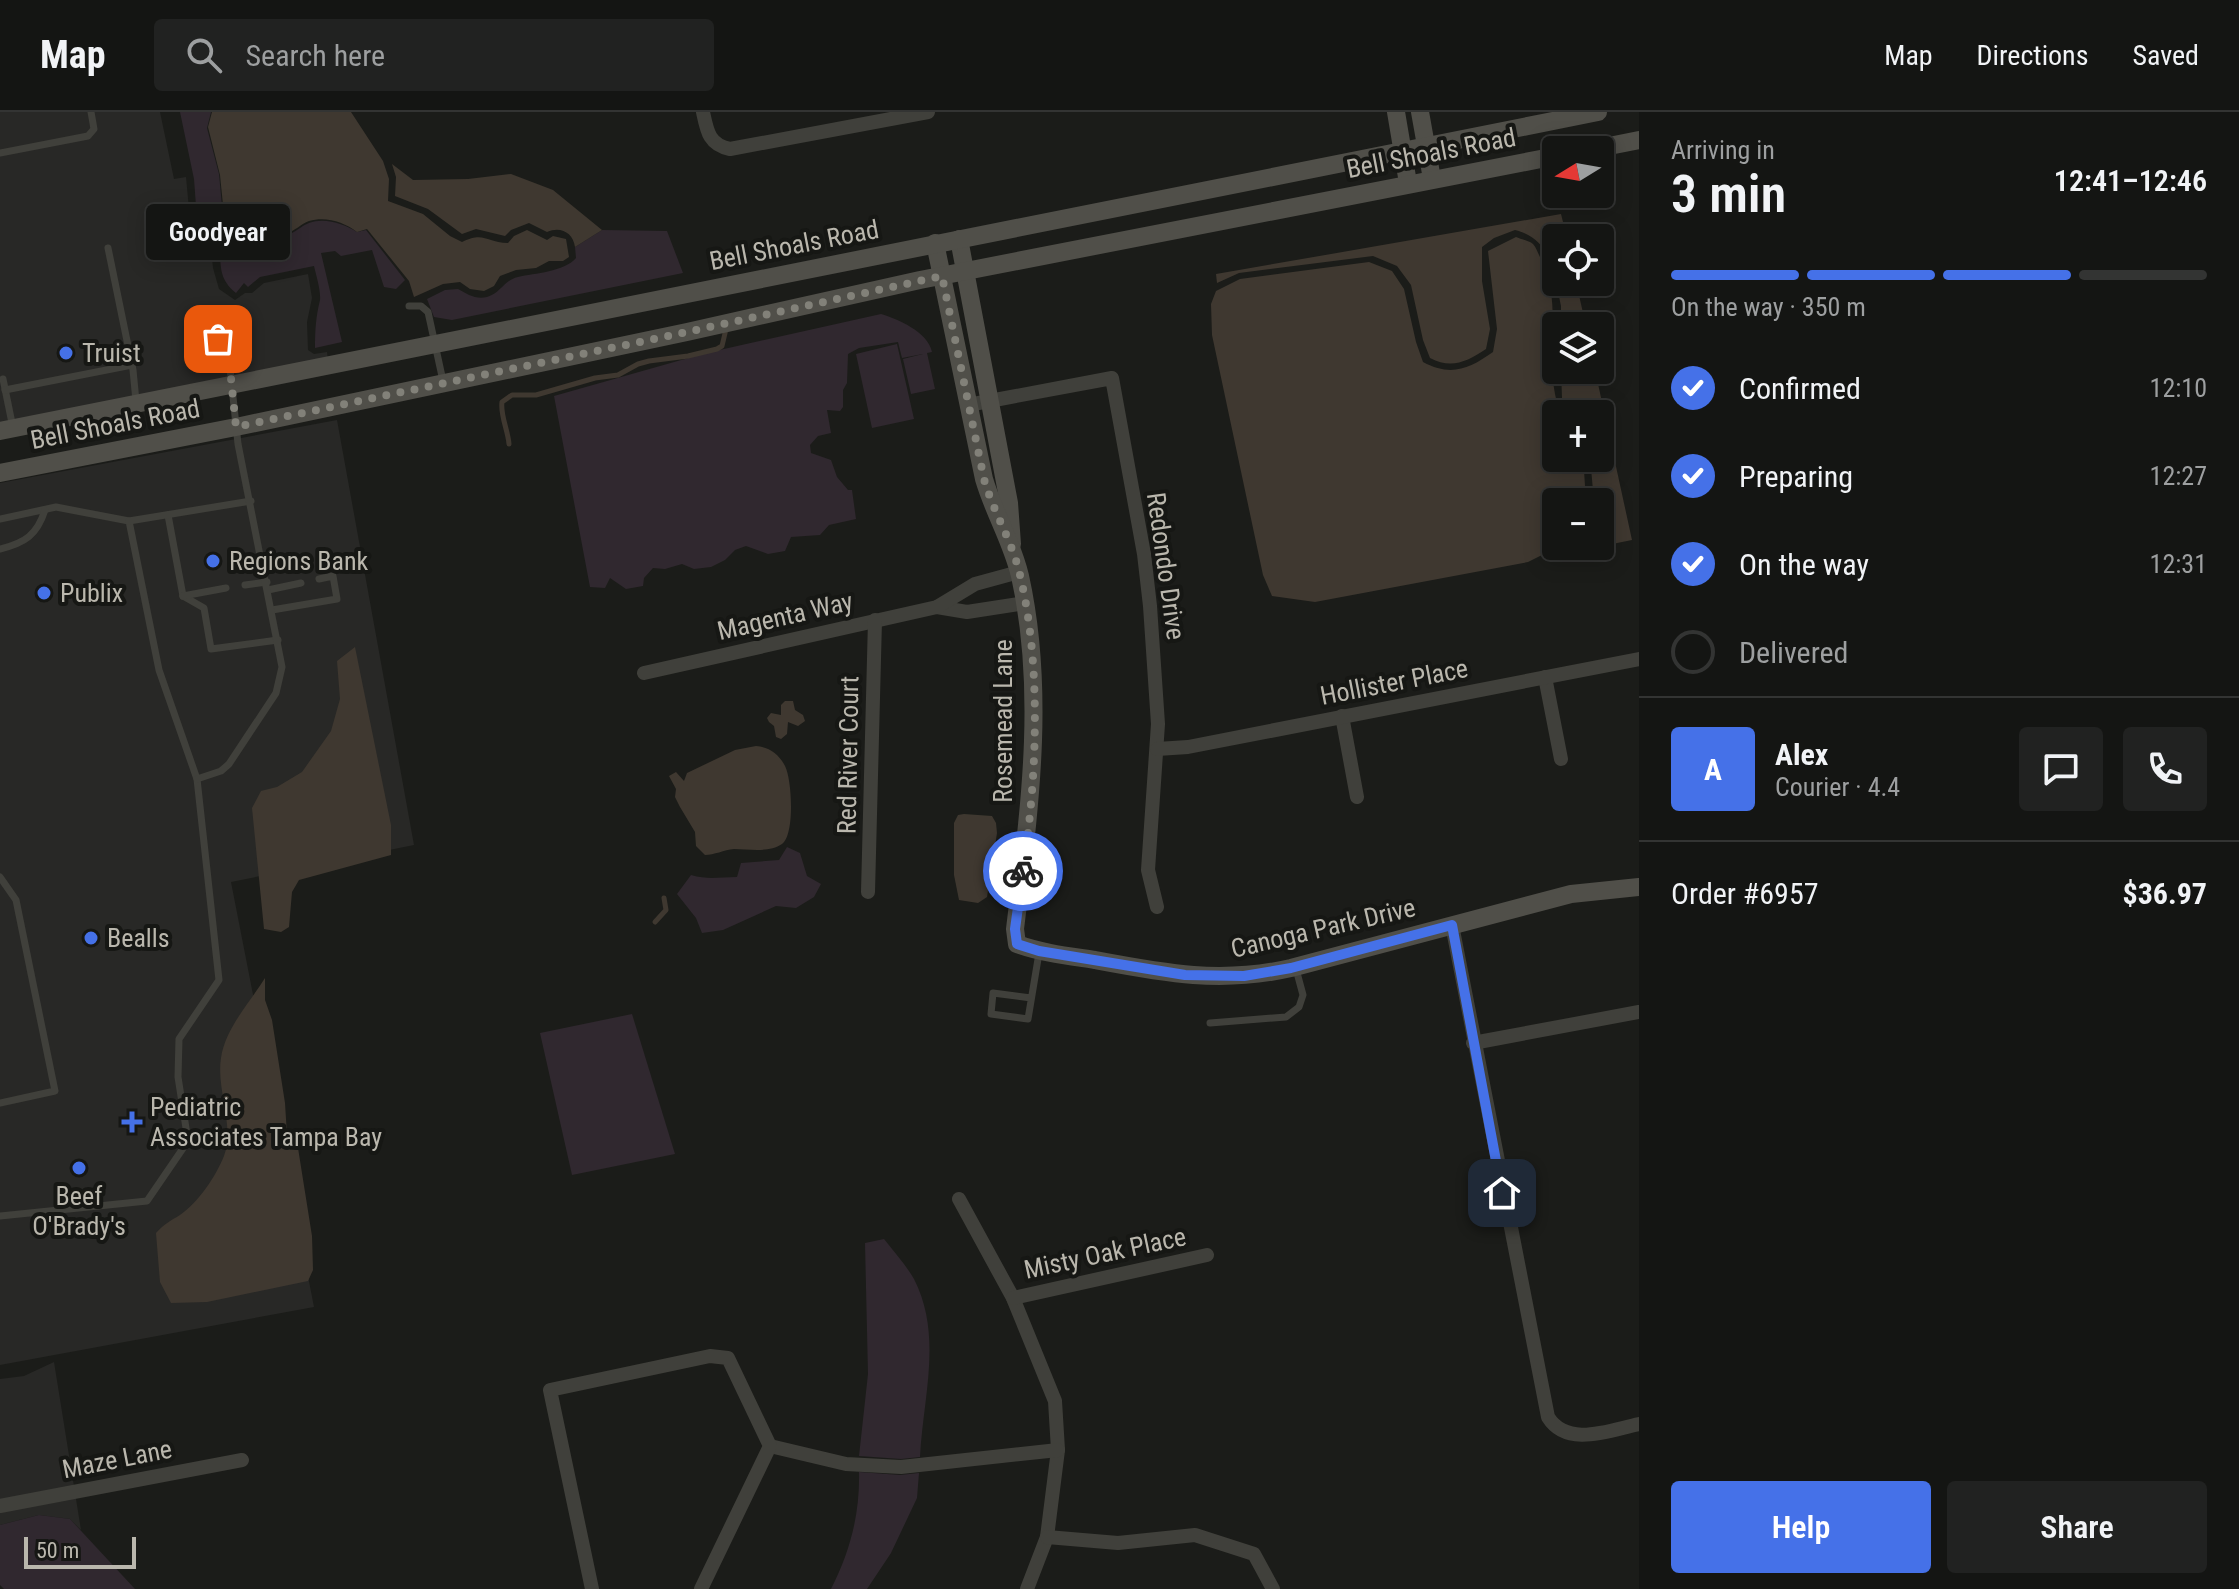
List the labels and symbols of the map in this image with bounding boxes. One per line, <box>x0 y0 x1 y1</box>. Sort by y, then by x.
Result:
street label: Bell Shoals Road <box>1344 122 1518 184</box>
north arrow <box>1542 136 1614 208</box>
callout: Goodyear <box>146 203 290 259</box>
street label: Bell Shoals Road <box>707 214 881 276</box>
pin <box>184 305 252 373</box>
place label: Truist <box>82 338 141 368</box>
marker: Truist <box>57 344 75 362</box>
street label: Bell Shoals Road <box>28 393 202 455</box>
street label: Redondo Drive <box>1141 490 1191 642</box>
place label: Regions Bank <box>229 546 368 576</box>
marker: Regions Bank <box>204 552 222 570</box>
place label: Publix <box>60 578 123 608</box>
marker: Publix <box>35 584 53 602</box>
street label: Magenta Way <box>714 586 856 646</box>
street label: Rosemead Lane <box>988 639 1018 803</box>
street label: Hollister Place <box>1318 653 1470 711</box>
street label: Red River Court <box>832 676 864 834</box>
courier <box>983 831 1063 911</box>
street label: Canoga Park Drive <box>1228 892 1418 964</box>
place label: Bealls <box>107 923 170 953</box>
marker: Bealls <box>82 929 100 947</box>
place label: Pediatric Associates Tampa Bay <box>150 1092 382 1152</box>
marker: Pediatric Associates Tampa Bay <box>121 1111 143 1133</box>
marker: Beef O'Brady's <box>70 1159 88 1177</box>
pin <box>1468 1159 1536 1227</box>
place label: Beef O'Brady's <box>32 1181 126 1241</box>
street label: Misty Oak Place <box>1021 1221 1189 1285</box>
street label: Maze Lane <box>60 1434 174 1484</box>
scale bar <box>24 1533 136 1569</box>

